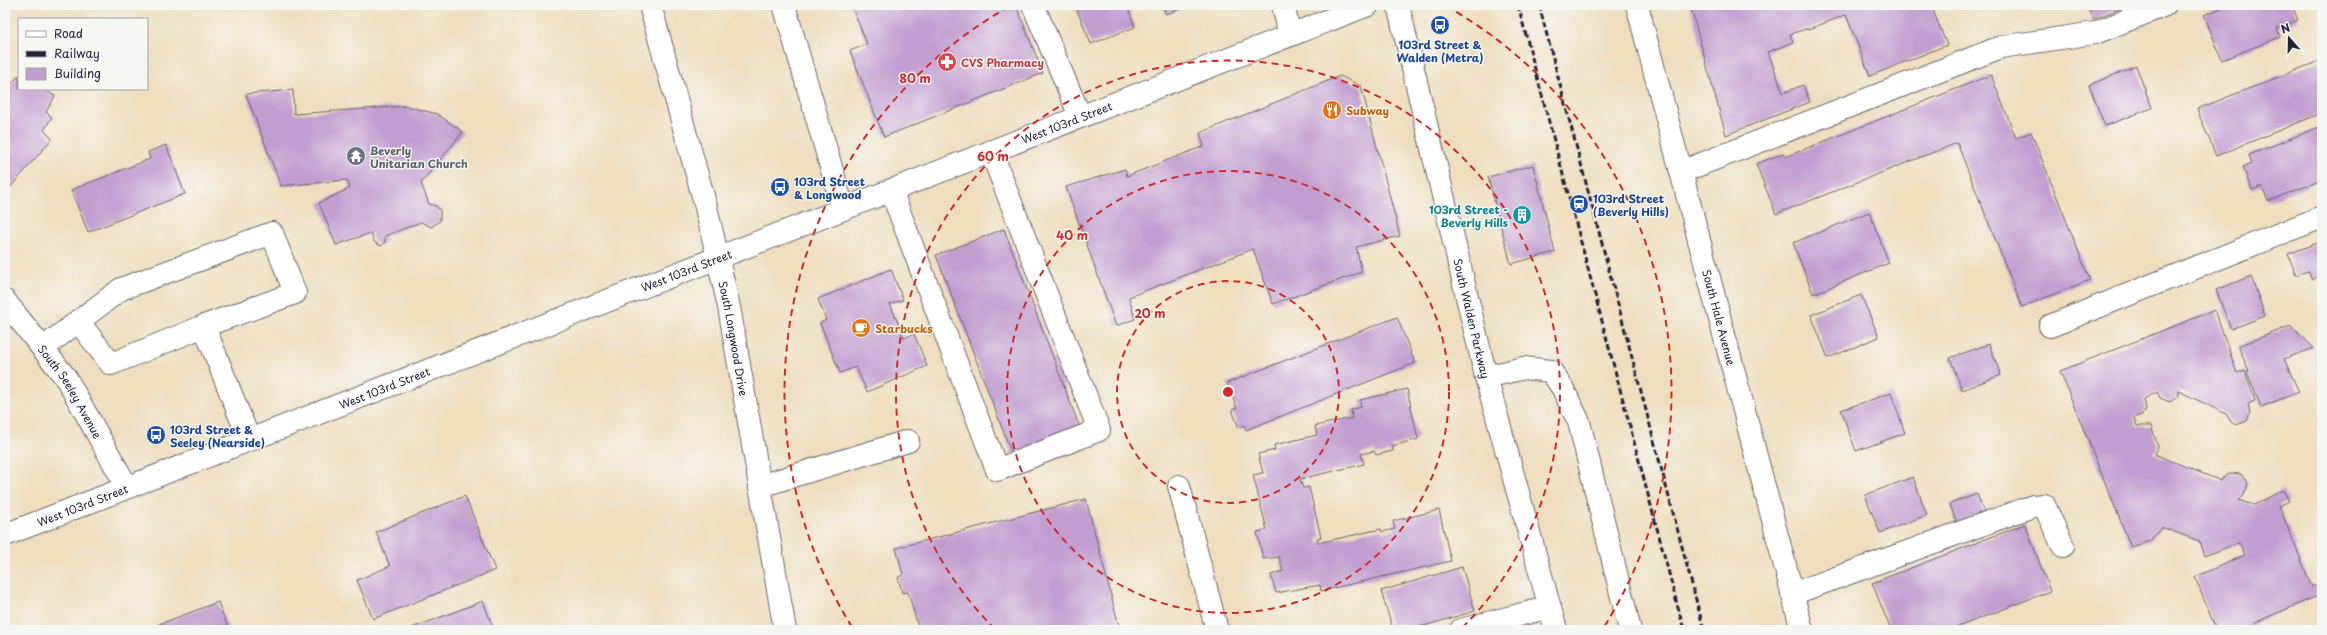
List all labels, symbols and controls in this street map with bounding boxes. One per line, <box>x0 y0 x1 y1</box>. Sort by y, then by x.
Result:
bus stop icon: 103rd Street & Walden (Metra) <box>1429 14 1451 36</box>
legend <box>18 18 148 90</box>
north arrow <box>2269 18 2309 58</box>
text: N <box>2278 19 2293 38</box>
text: Road <box>54 24 83 42</box>
place label: 103rd Street & Walden (Metra) <box>1397 36 1483 66</box>
text: Railway <box>54 44 100 62</box>
pharmacy icon: CVS Pharmacy <box>936 51 958 73</box>
place label: CVS Pharmacy <box>961 54 1044 71</box>
text: Building <box>54 64 101 82</box>
text: 80 m <box>899 69 931 87</box>
street label: West 103rd Street <box>1019 97 1115 148</box>
restaurant icon: Subway <box>1321 99 1343 121</box>
place label: Subway <box>1346 102 1389 119</box>
place label: Beverly Unitarian Church <box>370 142 468 172</box>
temple icon: Beverly Unitarian Church <box>345 145 367 167</box>
text: 60 m <box>977 147 1009 165</box>
place label: 103rd Street & Longwood <box>794 173 865 203</box>
bus stop icon: 103rd Street & Longwood <box>769 176 791 198</box>
place label: 103rd Street (Beverly Hills) <box>1593 190 1669 220</box>
station icon: 103rd Street (Beverly Hills) <box>1568 193 1590 215</box>
place label: 103rd Street - Beverly Hills <box>1429 201 1508 231</box>
building icon: 103rd Street - Beverly Hills <box>1511 204 1533 226</box>
text: 40 m <box>1056 226 1088 244</box>
street label: West 103rd Street <box>638 245 735 295</box>
street label: South Walden Parkway <box>1450 257 1495 380</box>
street label: South Hale Avenue <box>1699 267 1740 367</box>
street label: South Longwood Drive <box>715 279 753 397</box>
text: 20 m <box>1134 304 1166 322</box>
cafe icon: Starbucks <box>850 317 872 339</box>
place label: Starbucks <box>875 320 933 337</box>
street label: South Seeley Avenue <box>34 341 107 442</box>
street label: West 103rd Street <box>336 362 433 413</box>
centre of rings <box>1221 385 1235 399</box>
place label: 103rd Street & Seeley (Nearside) <box>170 421 265 451</box>
bus stop icon: 103rd Street & Seeley (Nearside) <box>145 424 167 446</box>
street label: West 103rd Street <box>34 479 131 530</box>

